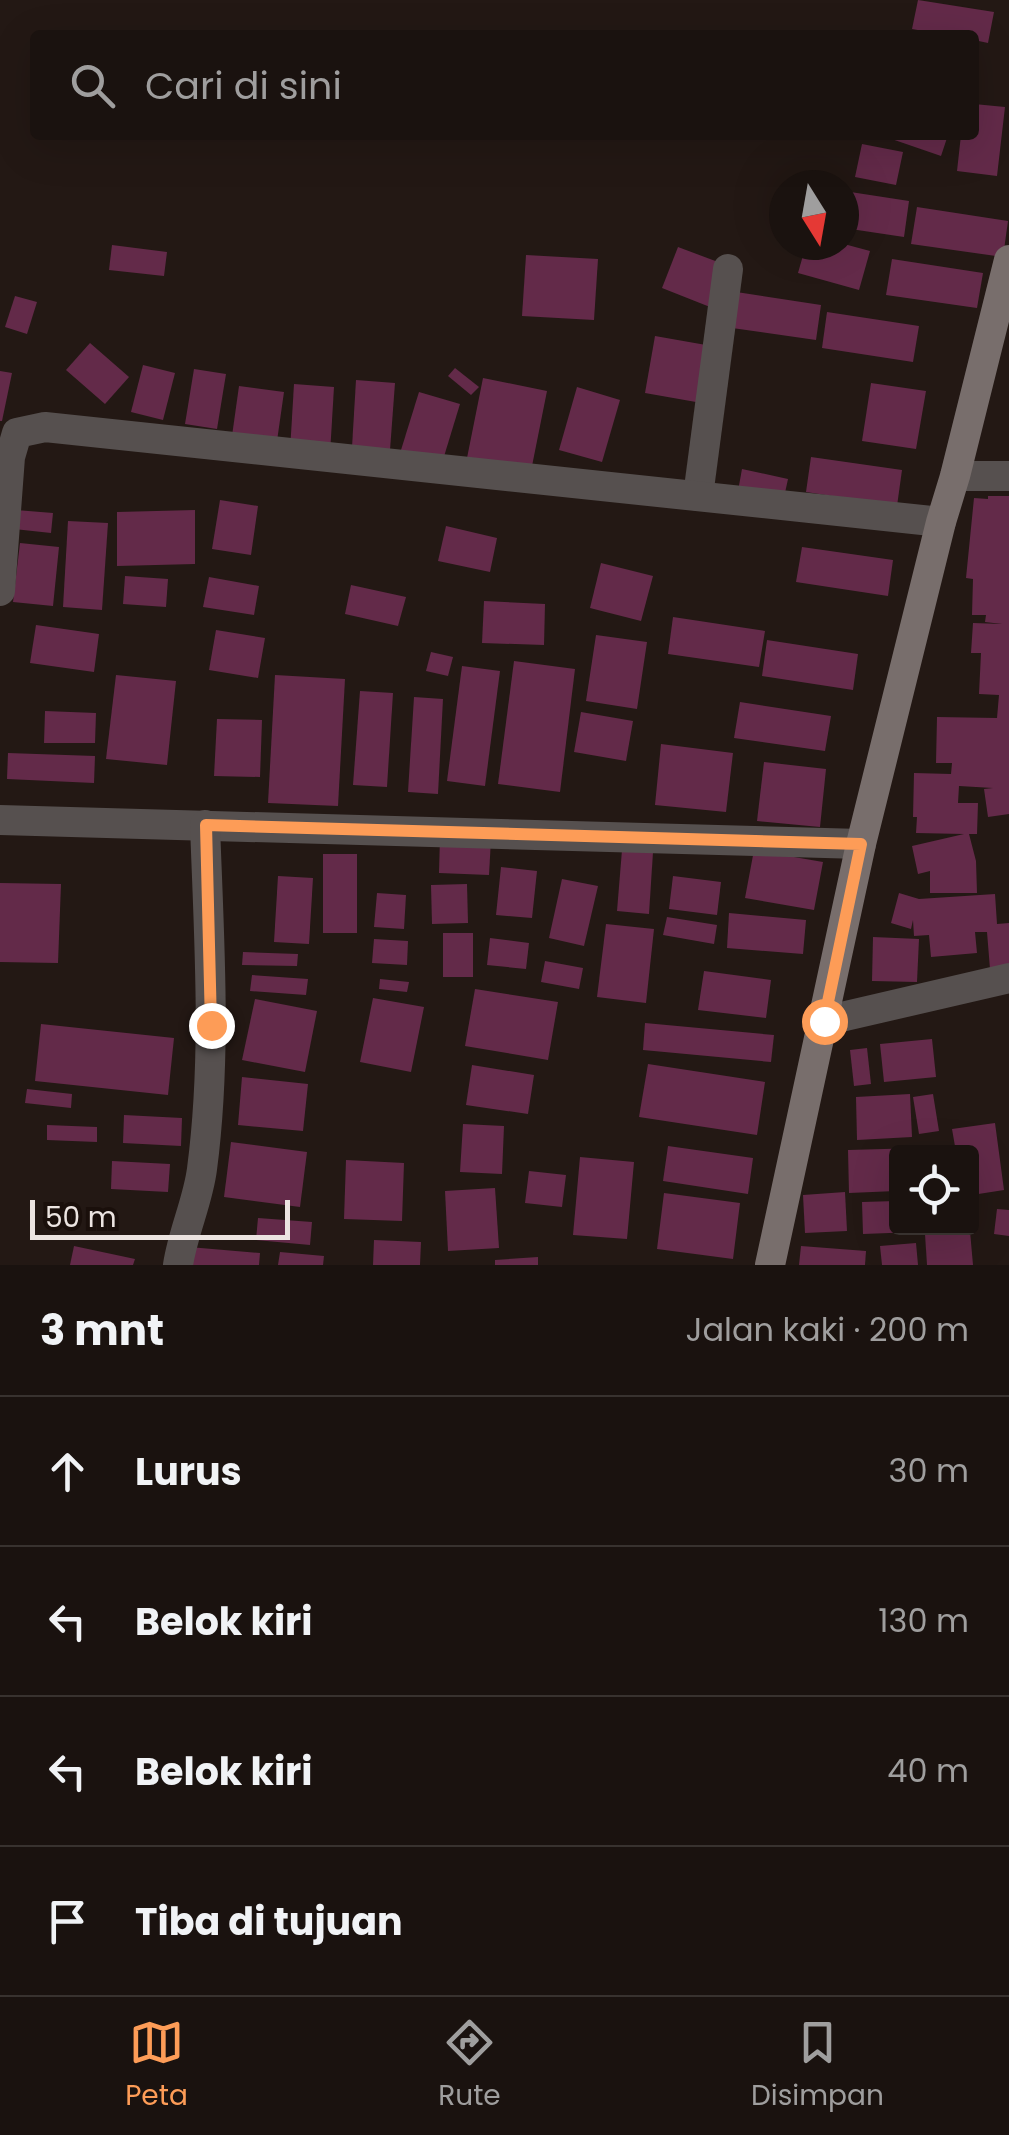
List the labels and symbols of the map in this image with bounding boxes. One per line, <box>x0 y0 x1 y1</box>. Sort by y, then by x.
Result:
north arrow <box>769 170 859 260</box>
route start <box>802 999 848 1045</box>
route end <box>189 1003 235 1049</box>
scale bar <box>30 1195 290 1240</box>

